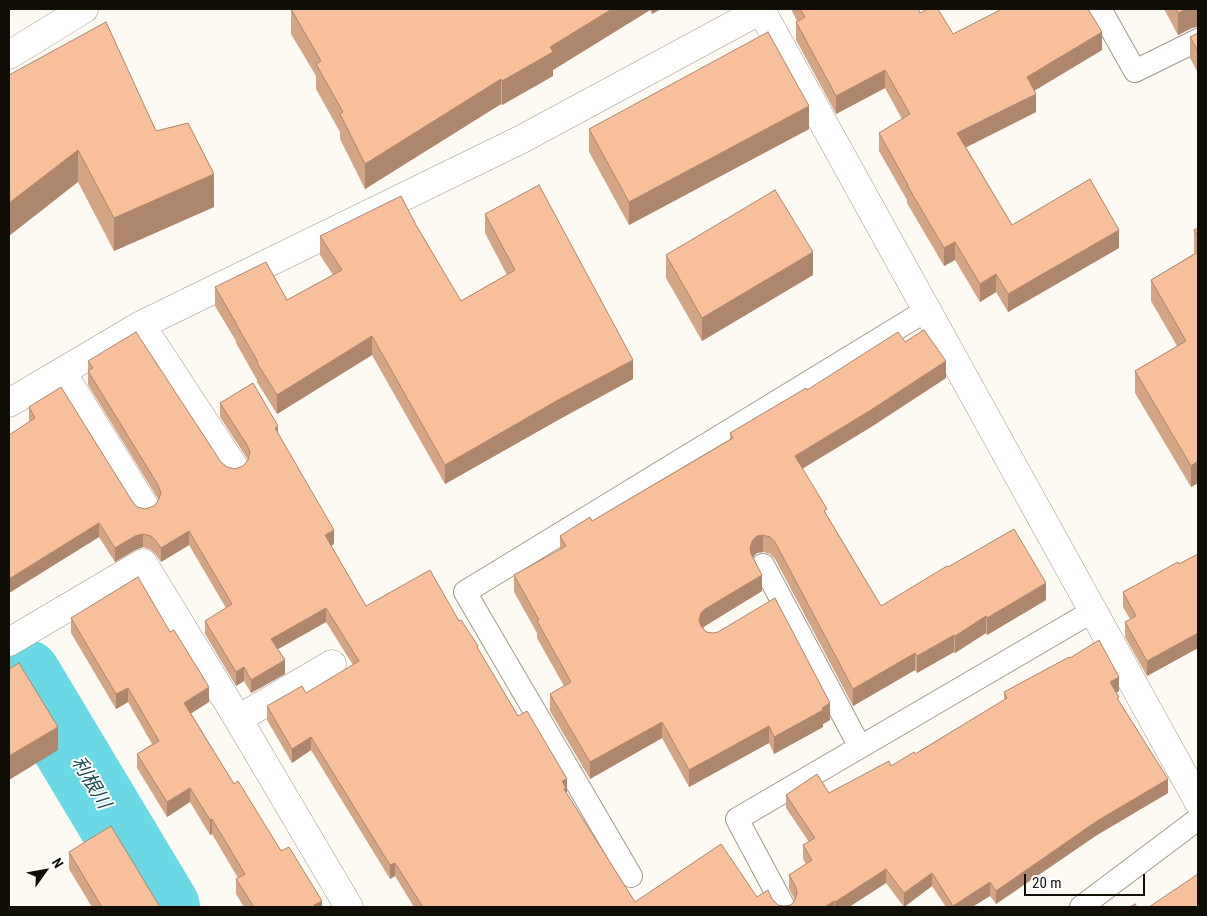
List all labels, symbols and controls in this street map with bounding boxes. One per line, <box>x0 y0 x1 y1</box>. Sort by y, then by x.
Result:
water label: 利根川 <box>66 753 114 813</box>
north arrow <box>20 846 70 896</box>
text: N <box>49 855 67 871</box>
scale bar <box>1027 864 1148 896</box>
text: 20 m <box>1032 874 1062 892</box>

